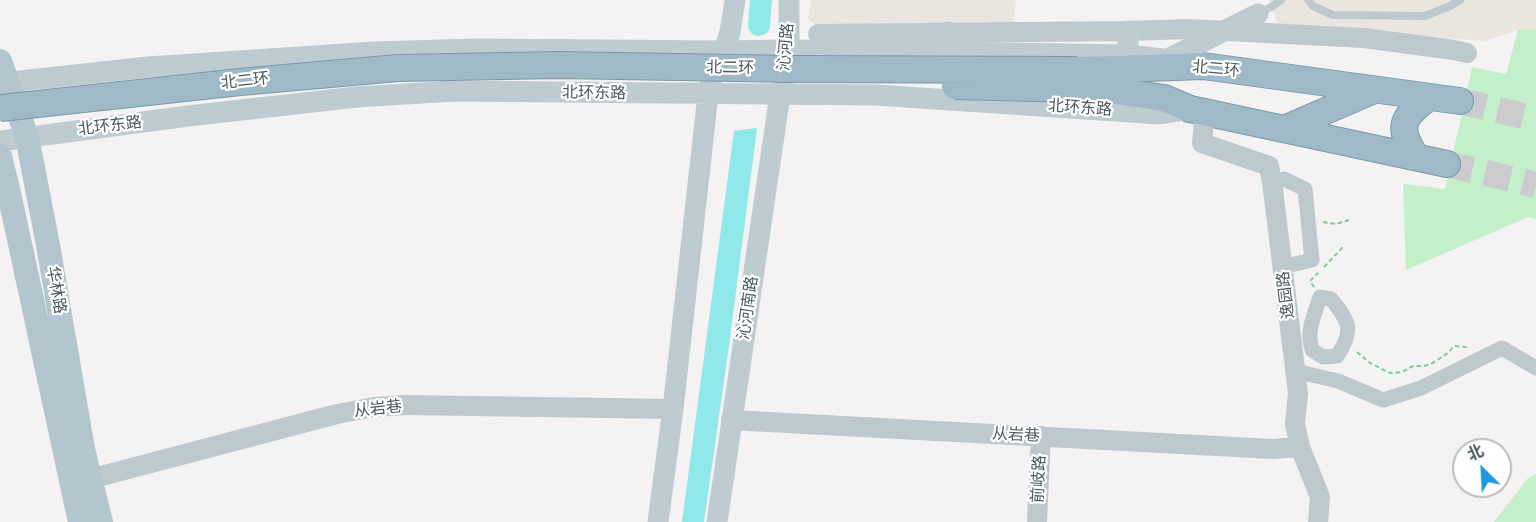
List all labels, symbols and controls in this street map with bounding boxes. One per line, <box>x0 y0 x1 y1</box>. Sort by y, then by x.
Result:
street label: 沁河路 <box>774 22 798 72</box>
street label: 北二环 <box>1191 57 1241 81</box>
street label: 北二环 <box>706 58 754 78</box>
street label: 北二环 <box>220 69 270 93</box>
street label: 北环东路 <box>562 83 626 103</box>
street label: 北环东路 <box>1047 96 1113 120</box>
street label: 北环东路 <box>77 113 143 139</box>
street label: 华林路 <box>42 265 70 315</box>
street label: 逸园路 <box>1274 270 1298 320</box>
street label: 沁河南路 <box>734 275 762 341</box>
street label: 从岩巷 <box>353 397 403 421</box>
street label: 从岩巷 <box>992 424 1040 446</box>
north arrow <box>1452 438 1512 498</box>
text: 北 <box>1464 441 1486 465</box>
street label: 前岐路 <box>1028 455 1050 503</box>

